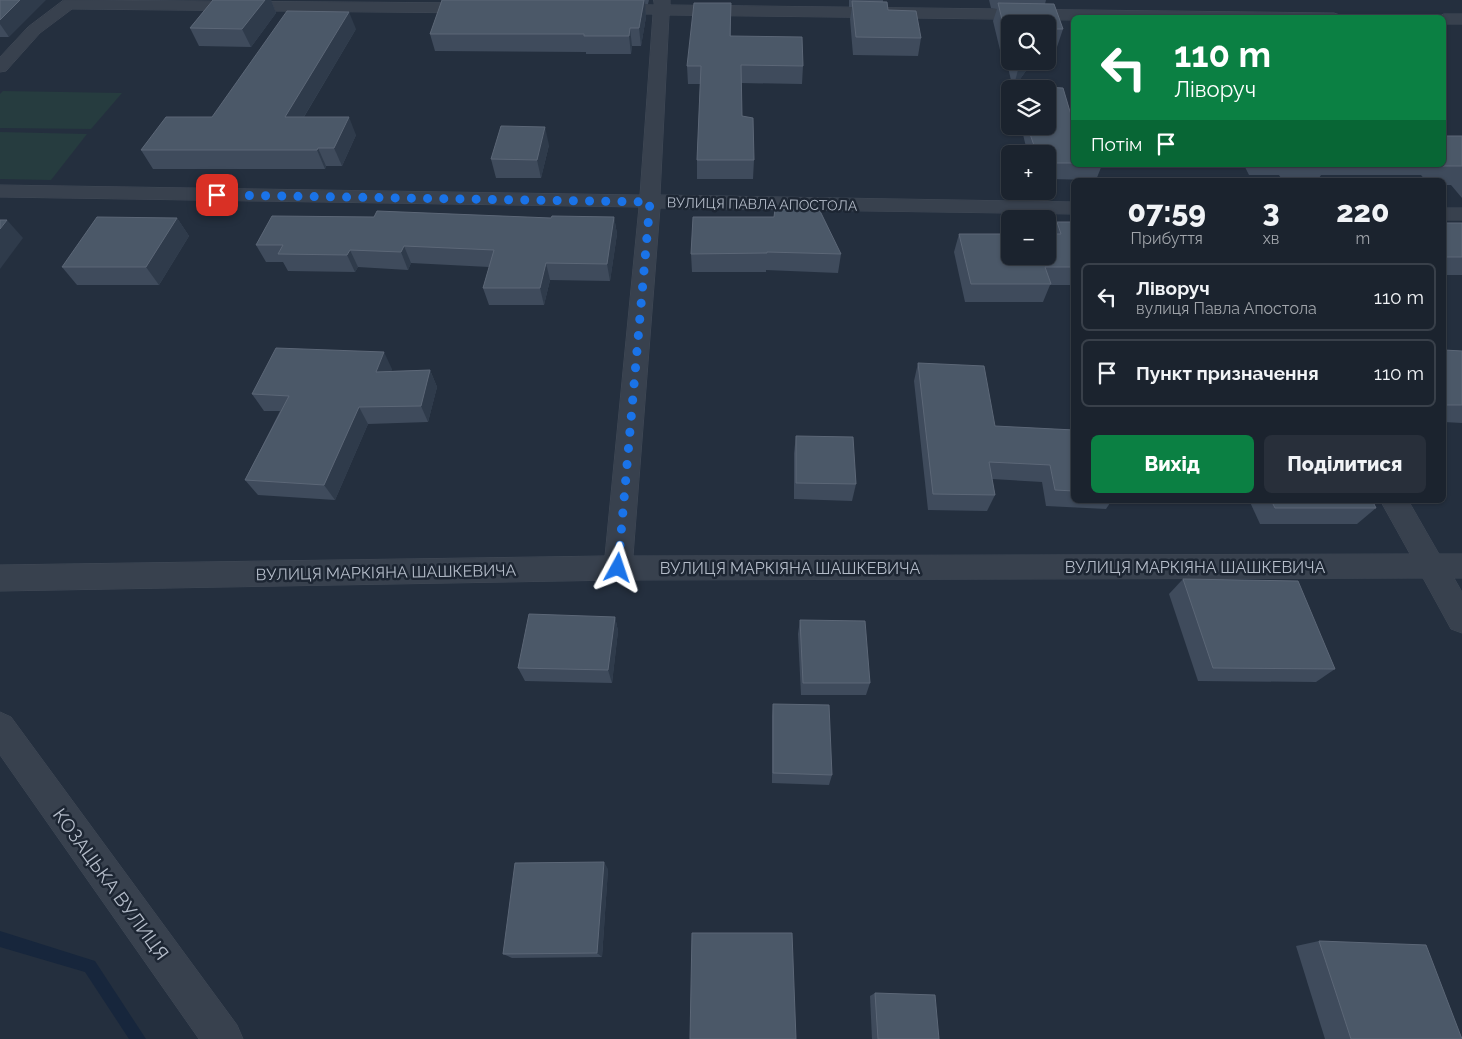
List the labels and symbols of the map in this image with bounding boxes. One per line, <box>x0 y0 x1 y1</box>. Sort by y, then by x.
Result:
pin <box>196 174 238 216</box>
street label: ВУЛИЦЯ ПАВЛА АПОСТОЛА <box>667 194 858 214</box>
position arrow <box>591 541 643 593</box>
street label: ВУЛИЦЯ МАРКІЯНА ШАШКЕВИЧА <box>1065 558 1326 577</box>
street label: ВУЛИЦЯ МАРКІЯНА ШАШКЕВИЧА <box>660 559 921 578</box>
street label: ВУЛИЦЯ МАРКІЯНА ШАШКЕВИЧА <box>256 561 517 584</box>
street label: КОЗАЦЬКА ВУЛИЦЯ <box>49 804 173 964</box>

